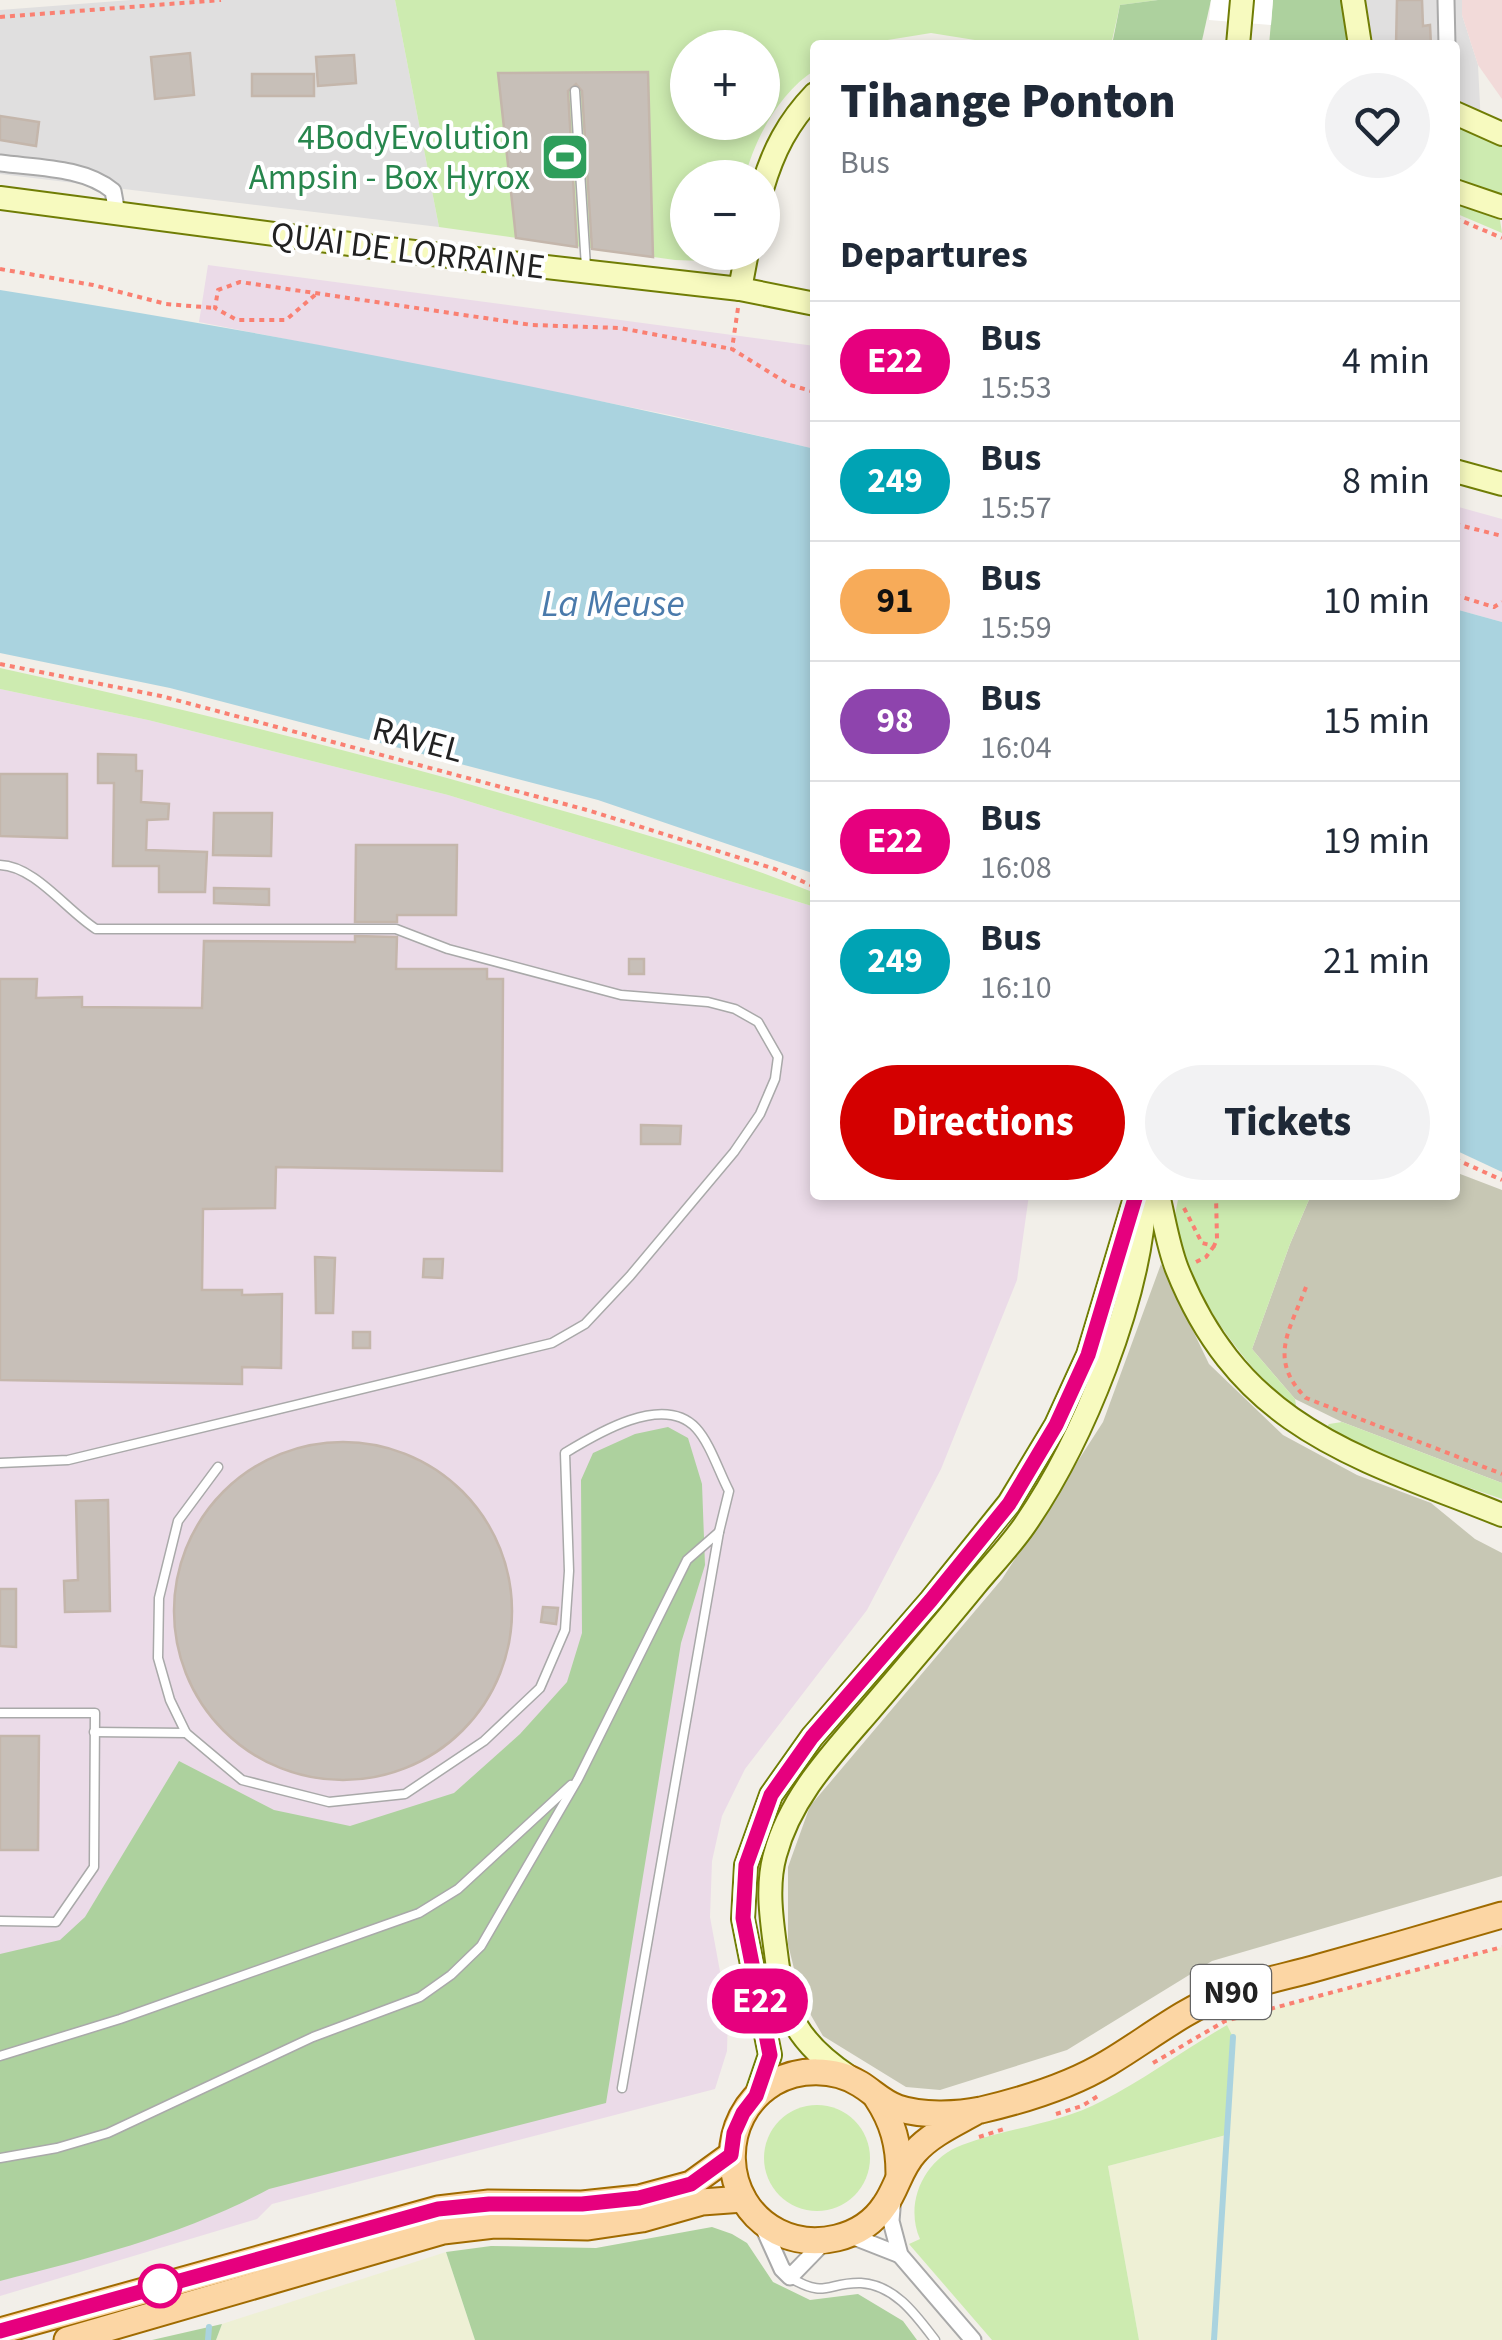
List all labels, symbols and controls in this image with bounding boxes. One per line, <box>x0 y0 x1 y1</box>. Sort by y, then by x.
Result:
map controls <box>670 30 780 270</box>
button: + <box>670 30 780 140</box>
text: Tihange Ponton <box>840 68 1176 136</box>
button: heart <box>1325 73 1430 178</box>
place label: 4BodyEvolution Ampsin - Box Hyrox <box>249 113 530 203</box>
sports icon: 4BodyEvolution Ampsin - Box Hyrox <box>539 131 591 183</box>
text: Bus <box>840 140 890 186</box>
button: − <box>670 160 780 270</box>
street label: QUAI DE LORRAINE <box>268 209 548 293</box>
text: Departures <box>840 228 1028 282</box>
text: Bus <box>980 311 1041 365</box>
text: 4 min <box>1342 334 1430 388</box>
text: E22 <box>867 336 923 386</box>
text: 15:53 <box>980 365 1052 411</box>
text: Bus <box>980 431 1041 485</box>
text: 8 min <box>1342 454 1430 508</box>
text: 249 <box>867 456 923 506</box>
text: 15:57 <box>980 485 1052 531</box>
text: Bus <box>980 551 1041 605</box>
text: 10 min <box>1323 574 1430 628</box>
text: 91 <box>877 576 913 626</box>
water label: La Meuse <box>541 577 685 631</box>
text: 15:59 <box>980 605 1052 651</box>
text: Bus <box>980 671 1041 725</box>
text: 15 min <box>1323 694 1430 748</box>
text: 98 <box>877 696 913 746</box>
street label: RAVEL <box>367 704 469 776</box>
text: 16:04 <box>980 725 1052 771</box>
text: Bus <box>980 791 1041 845</box>
text: 19 min <box>1323 814 1430 868</box>
text: E22 <box>867 816 923 866</box>
text: 16:08 <box>980 845 1052 891</box>
text: Bus <box>980 911 1041 965</box>
text: 21 min <box>1323 934 1430 988</box>
text: 249 <box>867 936 923 986</box>
text: 16:10 <box>980 965 1052 1011</box>
button: Directions <box>840 1065 1125 1180</box>
button: Tickets <box>1145 1065 1430 1180</box>
road number: N90 <box>1191 1965 1271 2019</box>
line badge: E22 <box>702 1968 818 2034</box>
text: E22 <box>732 1976 788 2026</box>
unlabelled marker <box>139 2265 181 2307</box>

